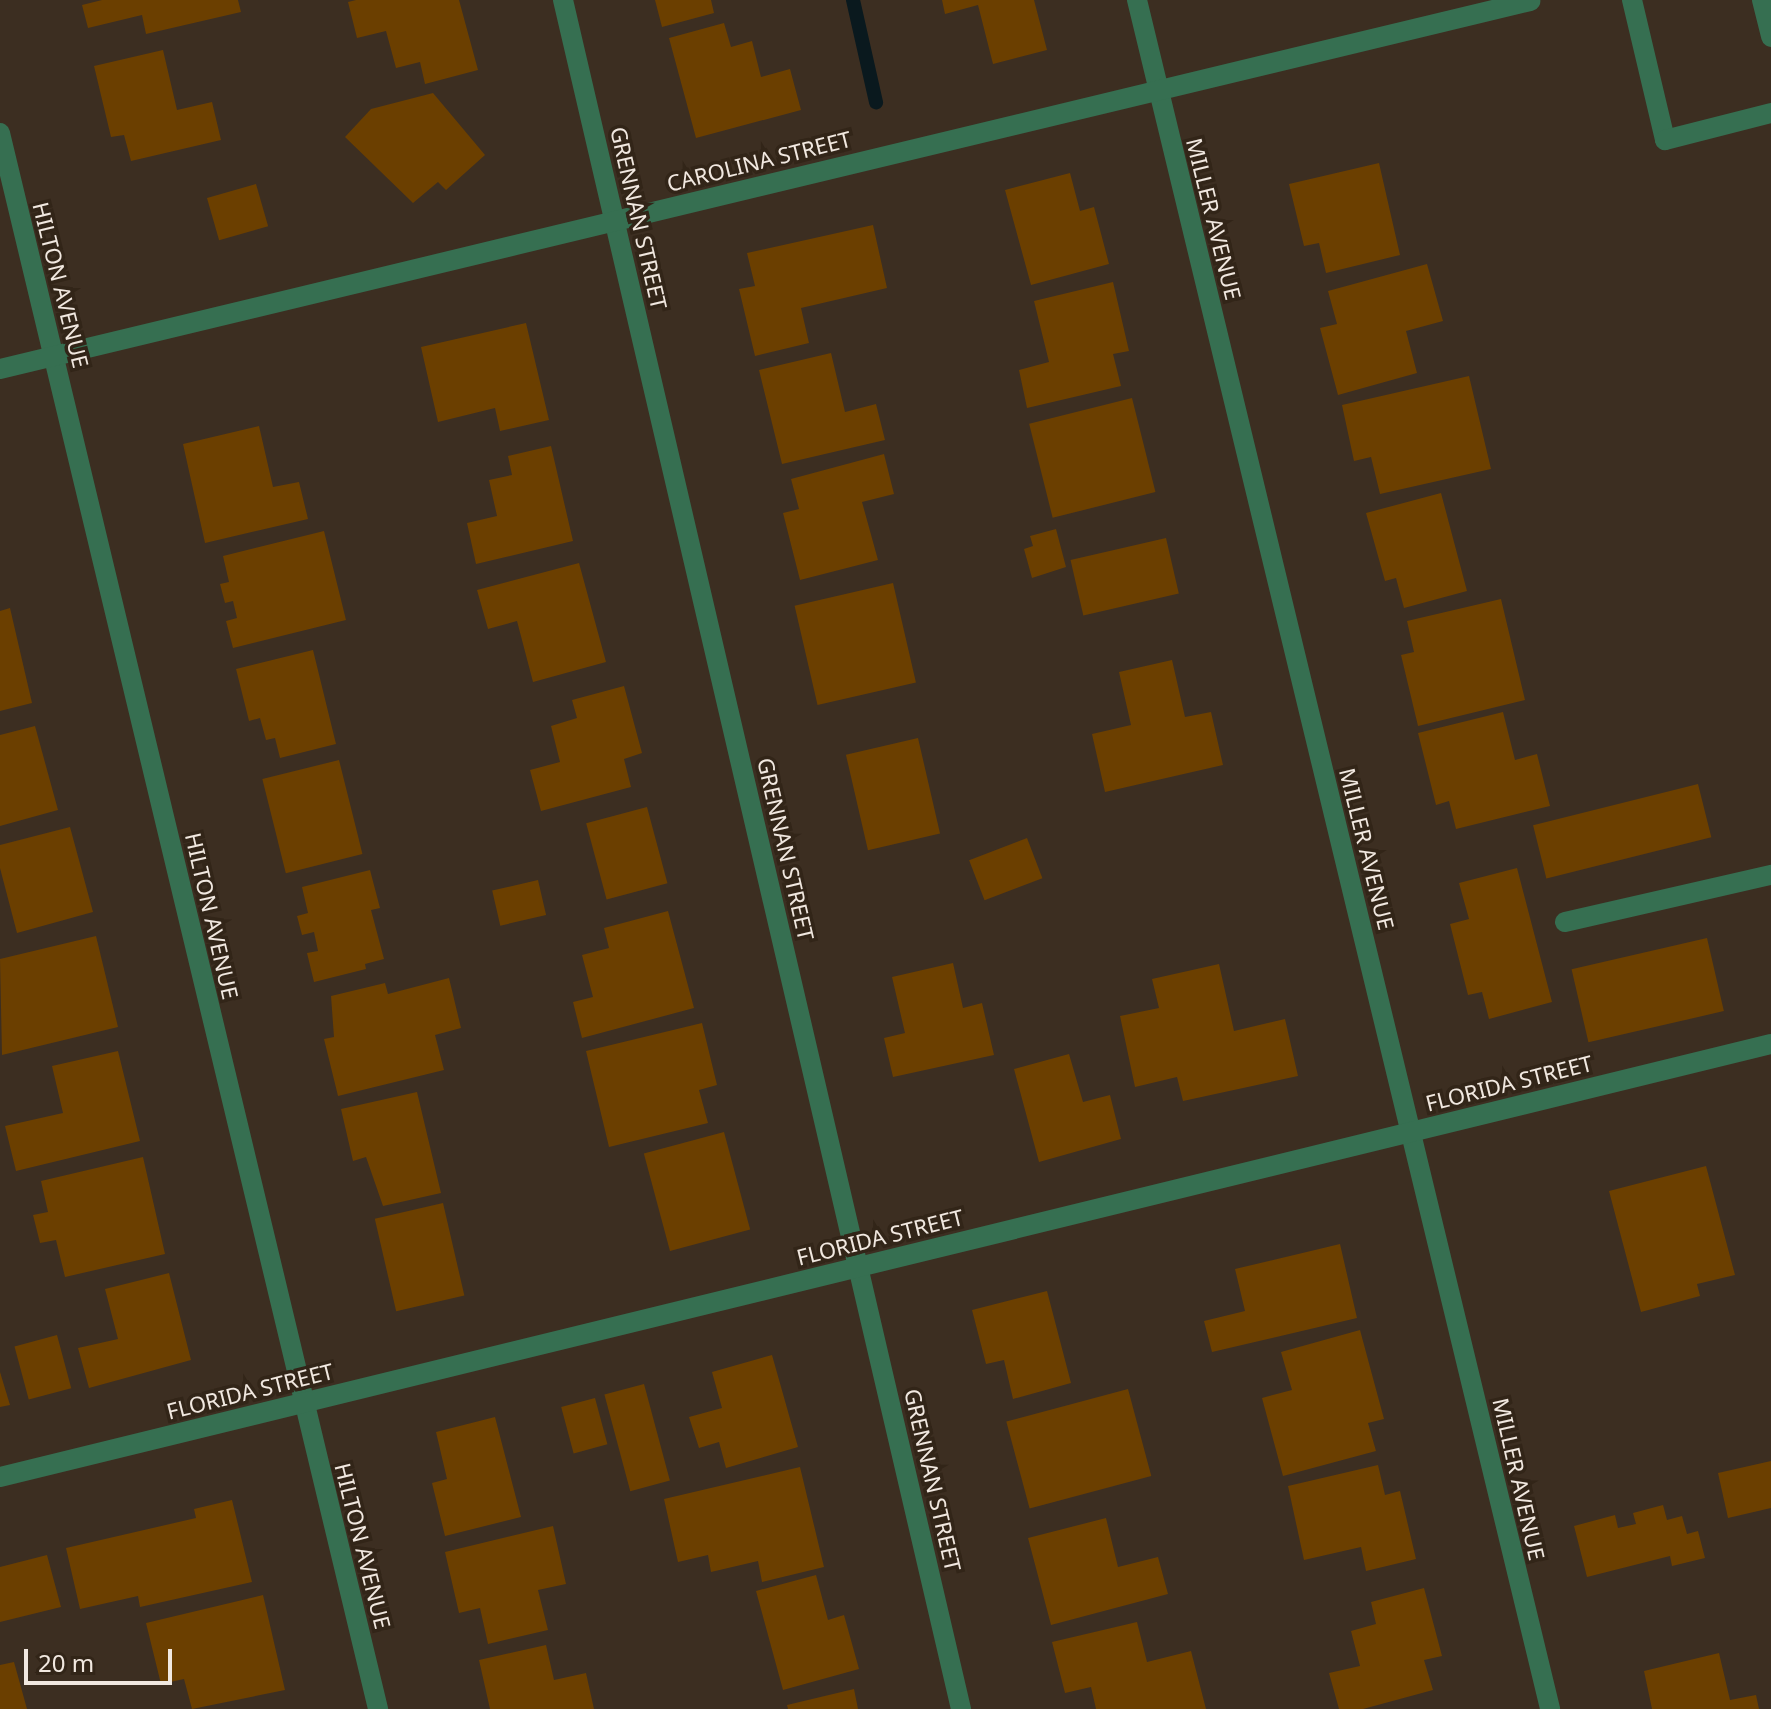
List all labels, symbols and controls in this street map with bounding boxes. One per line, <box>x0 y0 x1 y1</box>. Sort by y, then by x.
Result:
street label: GRENNAN STREET <box>605 124 673 312</box>
street label: CAROLINA STREET <box>664 125 854 197</box>
street label: MILLER AVENUE <box>1181 135 1247 303</box>
street label: HILTON AVENUE <box>28 199 94 371</box>
street label: GRENNAN STREET <box>752 755 820 943</box>
street label: MILLER AVENUE <box>1334 765 1400 933</box>
street label: HILTON AVENUE <box>180 830 244 1002</box>
street label: FLORIDA STREET <box>1423 1050 1595 1116</box>
street label: FLORIDA STREET <box>794 1204 966 1270</box>
street label: FLORIDA STREET <box>164 1358 336 1424</box>
street label: GRENNAN STREET <box>899 1386 967 1574</box>
street label: MILLER AVENUE <box>1487 1395 1551 1563</box>
street label: HILTON AVENUE <box>330 1460 396 1632</box>
scale bar <box>28 1633 176 1683</box>
text: 20 m <box>38 1646 94 1679</box>

